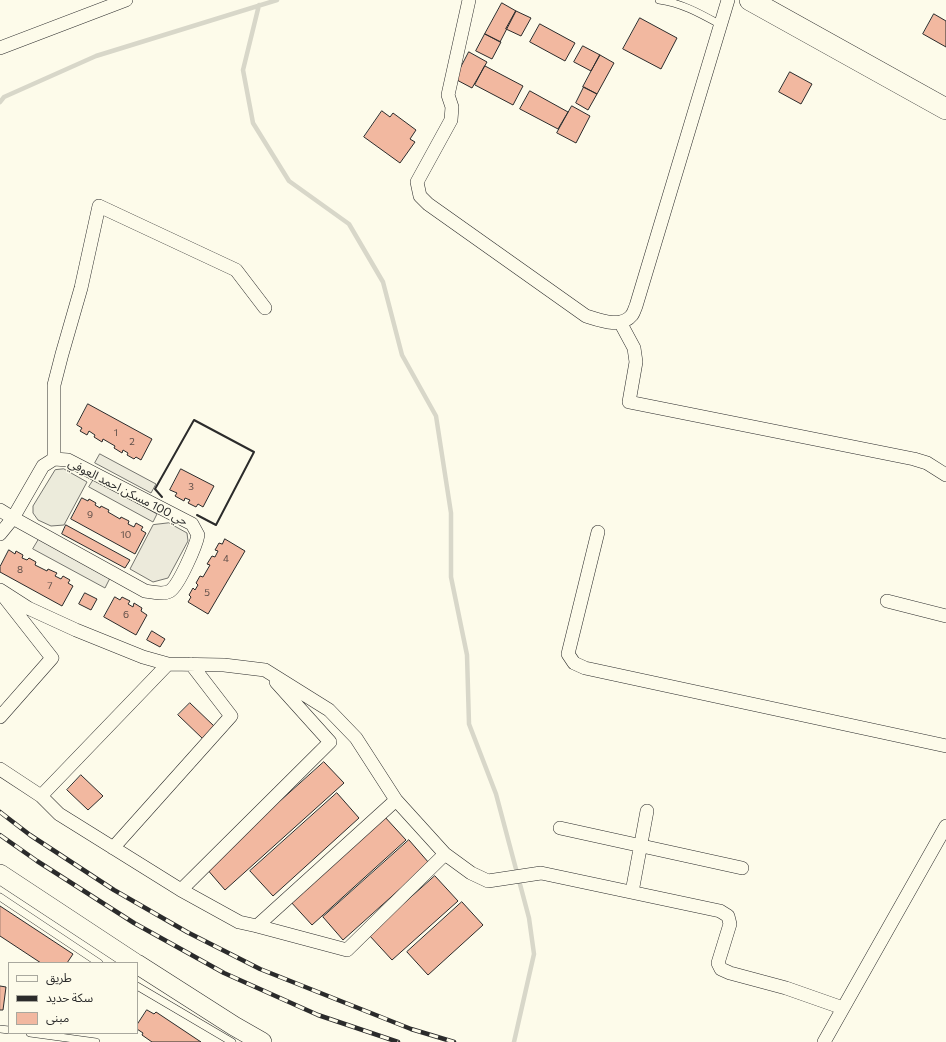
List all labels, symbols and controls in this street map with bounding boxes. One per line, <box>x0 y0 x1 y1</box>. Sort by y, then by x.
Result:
house number: 1 <box>114 427 118 439</box>
house number: 2 <box>129 436 135 448</box>
street label: حي 100 مسكن احمد العوفي <box>66 455 190 529</box>
house number: 3 <box>188 481 194 493</box>
house number: 9 <box>87 509 93 521</box>
house number: 10 <box>121 529 131 541</box>
house number: 4 <box>223 553 229 565</box>
house number: 8 <box>17 564 23 576</box>
house number: 7 <box>47 580 53 592</box>
house number: 5 <box>204 587 210 599</box>
house number: 6 <box>123 609 129 621</box>
legend <box>8 962 138 1034</box>
text: طريق <box>46 970 72 984</box>
text: سكة حديد <box>46 990 93 1004</box>
text: مبنى <box>46 1010 69 1024</box>

